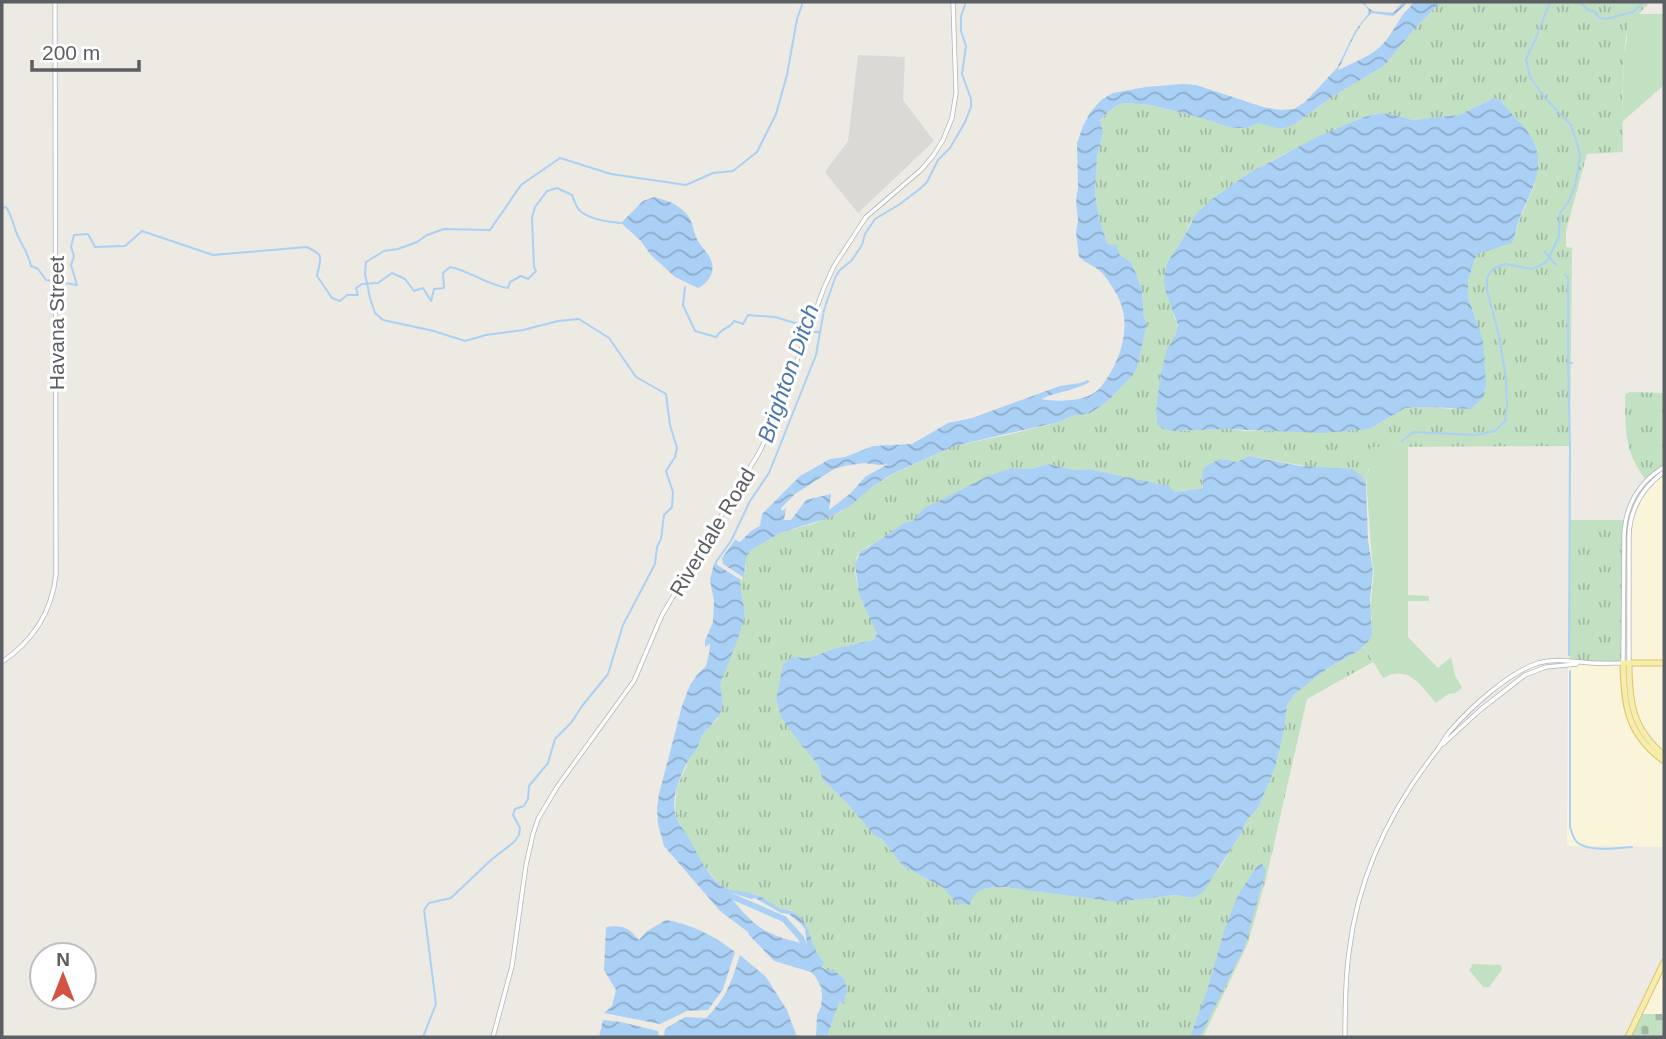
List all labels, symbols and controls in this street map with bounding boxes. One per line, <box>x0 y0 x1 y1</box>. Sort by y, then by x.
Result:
scale bar <box>32 28 138 72</box>
text: 200 m <box>42 41 100 64</box>
street label: Havana Street <box>45 256 68 390</box>
water label: Brighton Ditch <box>752 300 824 446</box>
street label: Riverdale Road <box>665 464 759 600</box>
north arrow <box>28 941 98 1011</box>
text: N <box>56 949 70 970</box>

